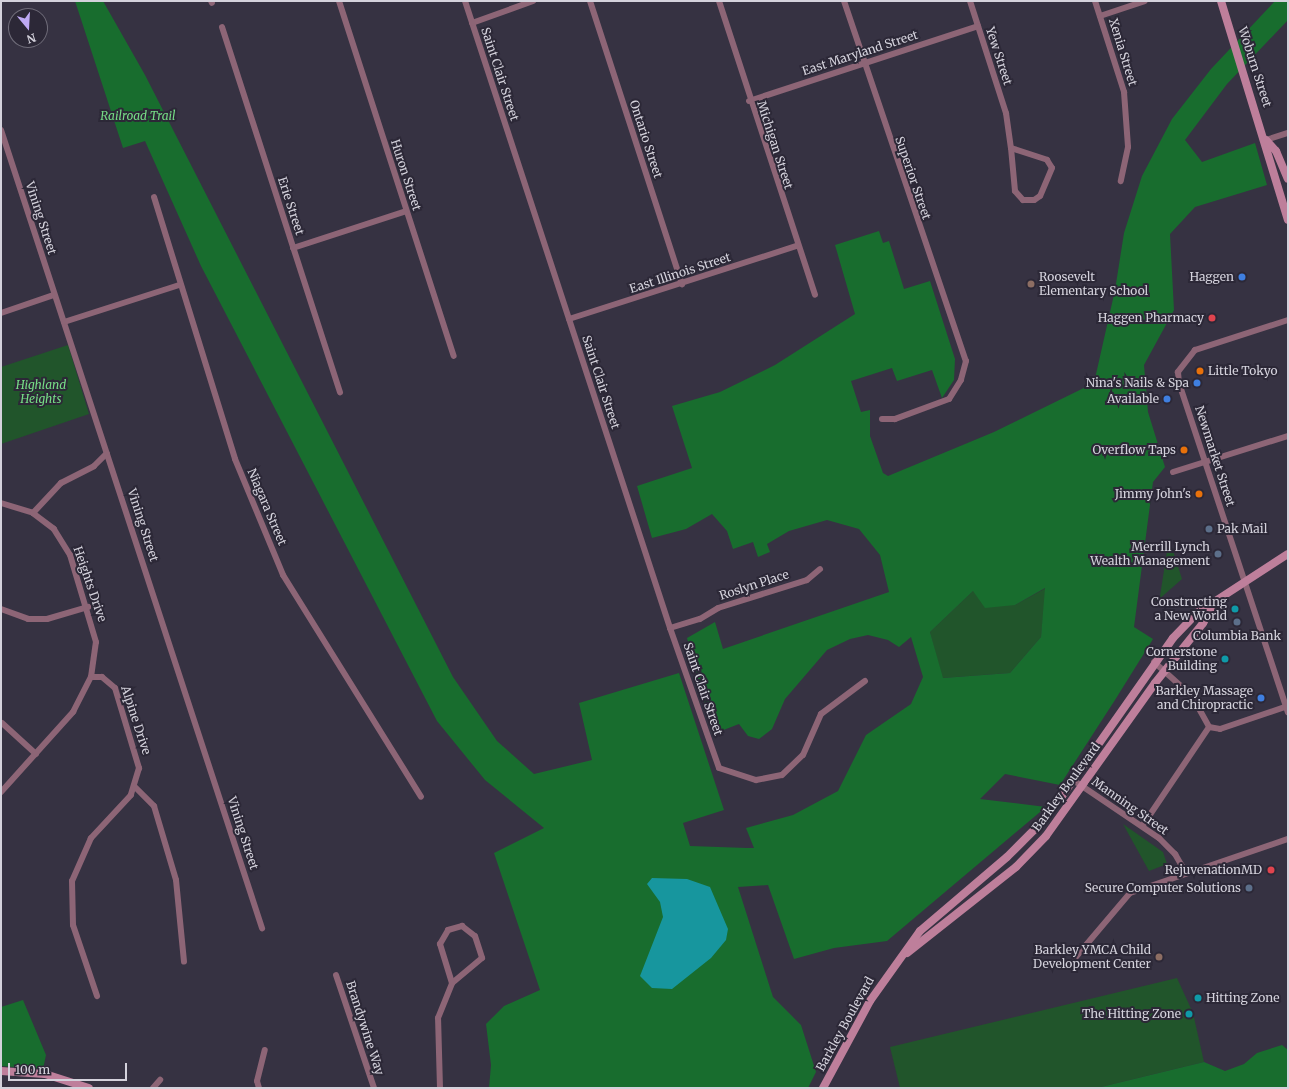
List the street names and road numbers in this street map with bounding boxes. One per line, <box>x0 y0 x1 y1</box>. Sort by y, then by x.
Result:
street label: Xenia Street <box>1106 16 1140 88</box>
street label: Saint Clair Street <box>478 25 522 123</box>
street label: Yew Street <box>983 25 1015 87</box>
street label: Woburn Street <box>1235 25 1275 109</box>
street label: East Maryland Street <box>800 27 920 79</box>
street label: Ontario Street <box>627 98 665 180</box>
street label: Michigan Street <box>754 99 796 191</box>
street label: Superior Street <box>892 134 934 222</box>
street label: Huron Street <box>388 138 424 212</box>
street label: Erie Street <box>275 175 307 237</box>
street label: Vining Street <box>22 180 60 256</box>
street label: East Illinois Street <box>628 250 732 296</box>
street label: Saint Clair Street <box>579 333 623 431</box>
street label: Newmarket Street <box>1192 404 1238 508</box>
street label: Niagara Street <box>244 466 290 548</box>
street label: Vining Street <box>124 487 162 563</box>
street label: Heights Drive <box>70 544 110 624</box>
street label: Roslyn Place <box>717 567 791 603</box>
street label: Saint Clair Street <box>680 641 726 737</box>
street label: Alpine Drive <box>118 684 154 756</box>
street label: Barkley Boulevard <box>1029 740 1103 834</box>
street label: Manning Street <box>1089 774 1171 838</box>
street label: Vining Street <box>224 795 262 871</box>
street label: Barkley Boulevard <box>813 974 877 1074</box>
street label: Brandywine Way <box>343 979 387 1077</box>

